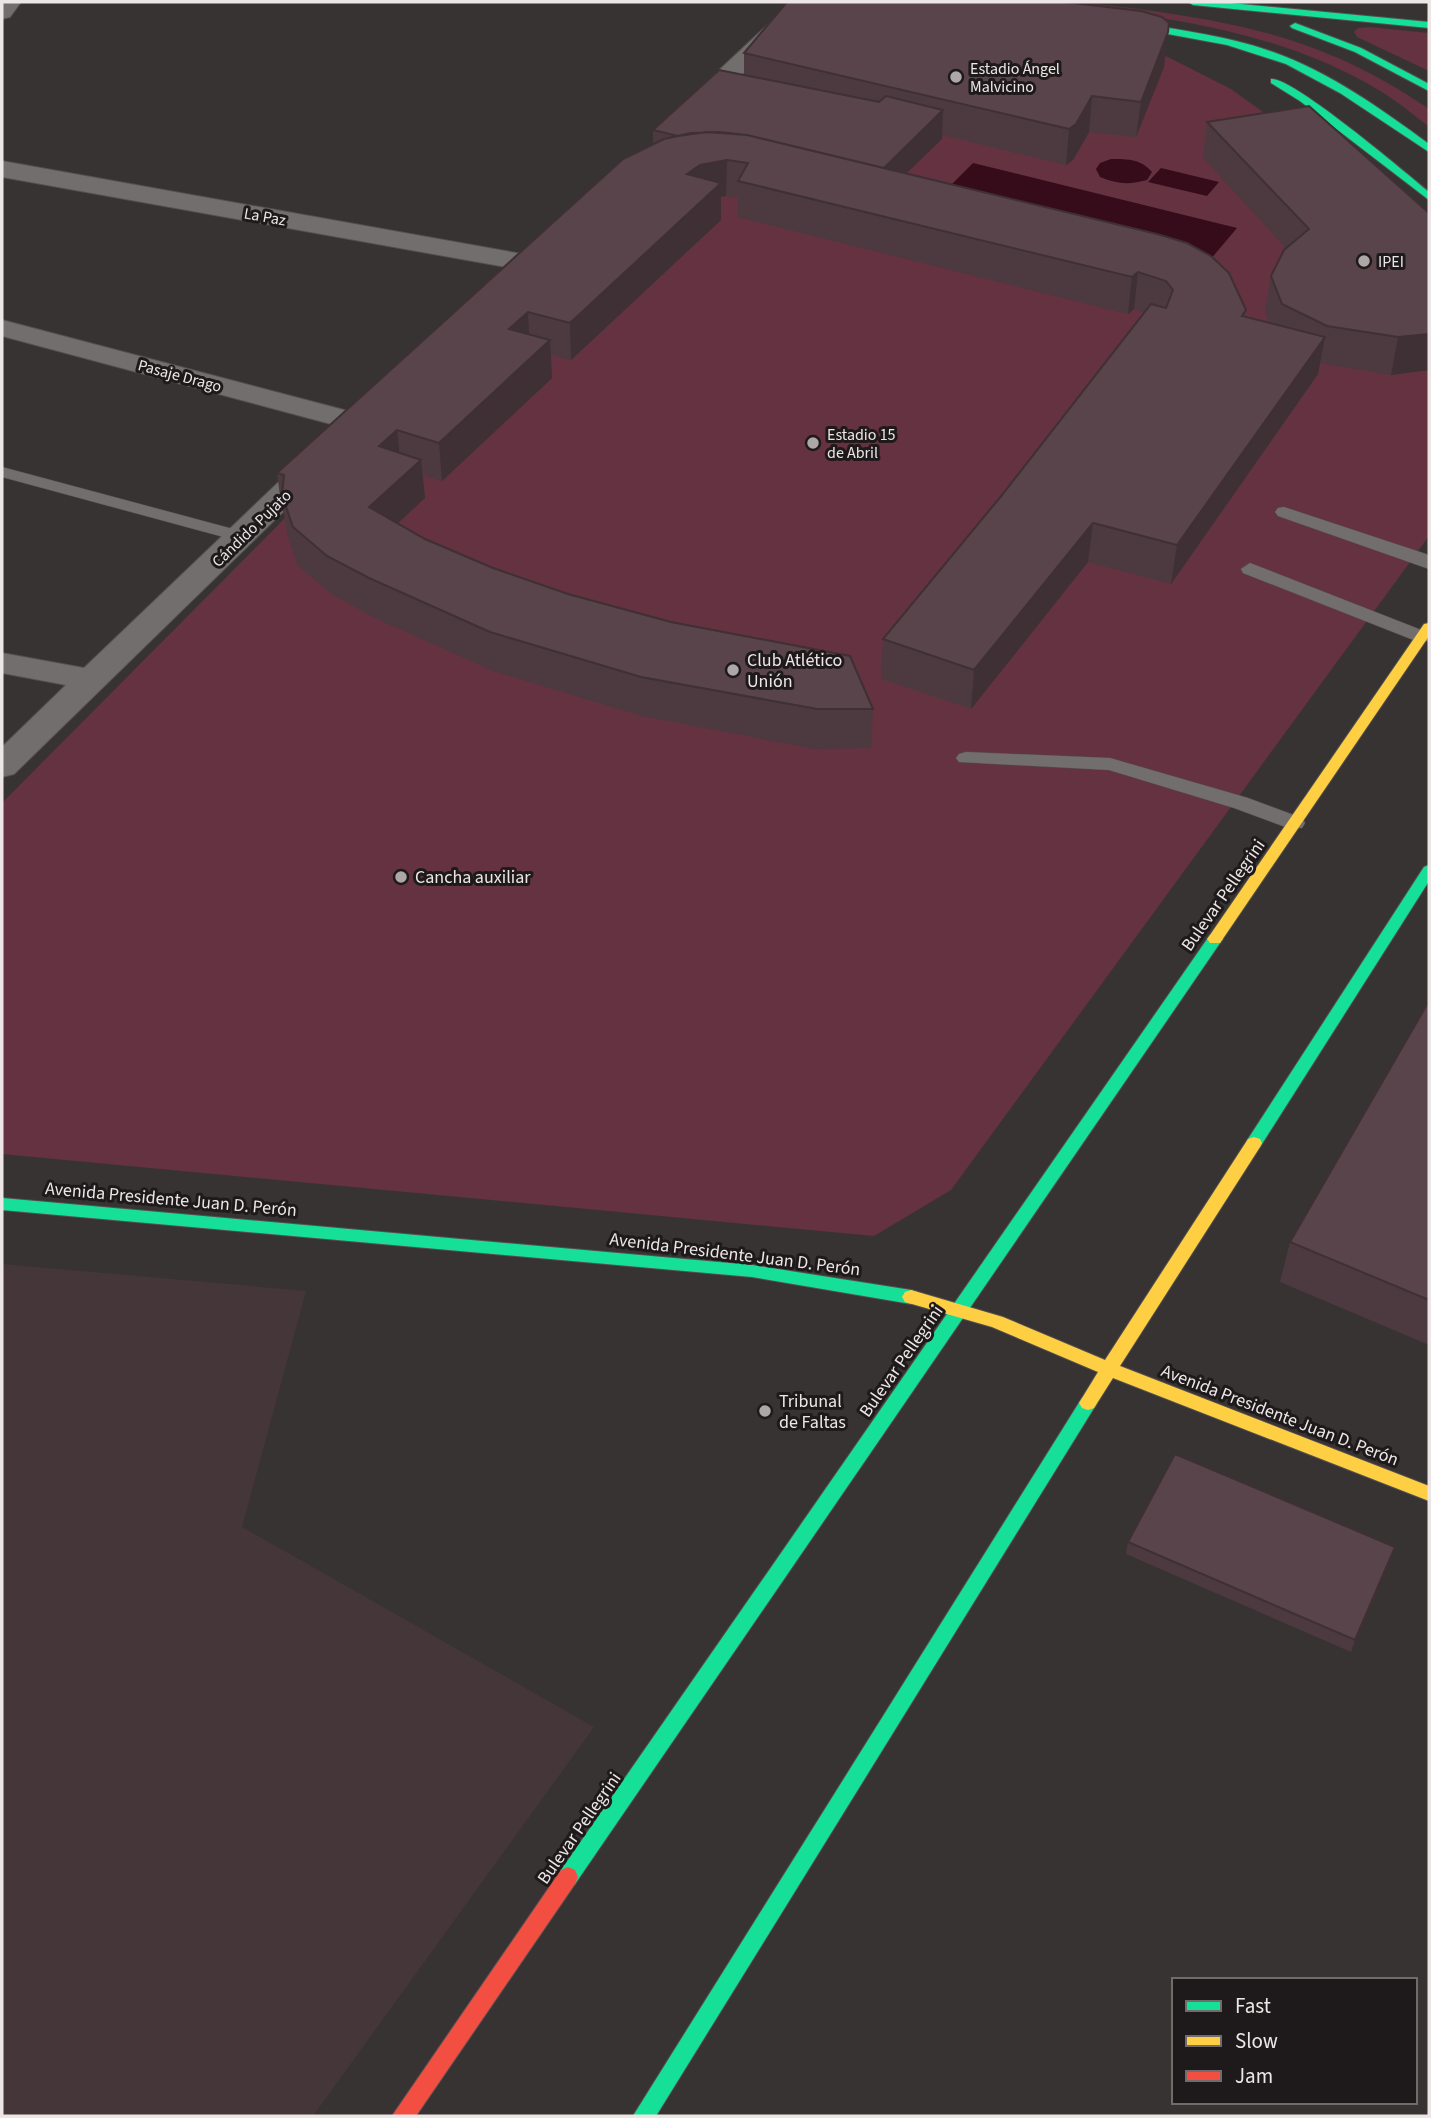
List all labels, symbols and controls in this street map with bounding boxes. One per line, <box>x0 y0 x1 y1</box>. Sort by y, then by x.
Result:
place label: Estadio Ángel Malvicino <box>970 58 1060 98</box>
marker: Estadio Ángel Malvicino <box>948 69 964 85</box>
street label: La Paz <box>242 202 288 232</box>
place label: IPEI <box>1378 251 1404 273</box>
marker: IPEI <box>1356 253 1372 269</box>
street label: Pasaje Drago <box>135 354 224 398</box>
place label: Estadio 15 de Abril <box>827 424 896 464</box>
marker: Estadio 15 de Abril <box>805 435 821 451</box>
street label: Cándido Pujato <box>207 485 296 572</box>
place label: Club Atlético Unión <box>747 648 842 694</box>
marker: Club Atlético Unión <box>725 662 741 678</box>
street label: Bulevar Pellegrini <box>1175 834 1271 956</box>
place label: Cancha auxiliar <box>415 865 531 890</box>
marker: Cancha auxiliar <box>393 869 409 885</box>
street label: Avenida Presidente Juan D. Perón <box>44 1176 298 1223</box>
street label: Avenida Presidente Juan D. Perón <box>608 1227 862 1282</box>
street label: Bulevar Pellegrini <box>853 1300 949 1422</box>
street label: Avenida Presidente Juan D. Perón <box>1157 1359 1402 1472</box>
place label: Tribunal de Faltas <box>779 1389 846 1435</box>
marker: Tribunal de Faltas <box>757 1403 773 1419</box>
street label: Bulevar Pellegrini <box>531 1767 627 1889</box>
legend <box>1172 1978 1417 2104</box>
text: Fast <box>1235 1991 1271 2021</box>
text: Slow <box>1235 2026 1278 2056</box>
text: Jam <box>1235 2061 1273 2091</box>

